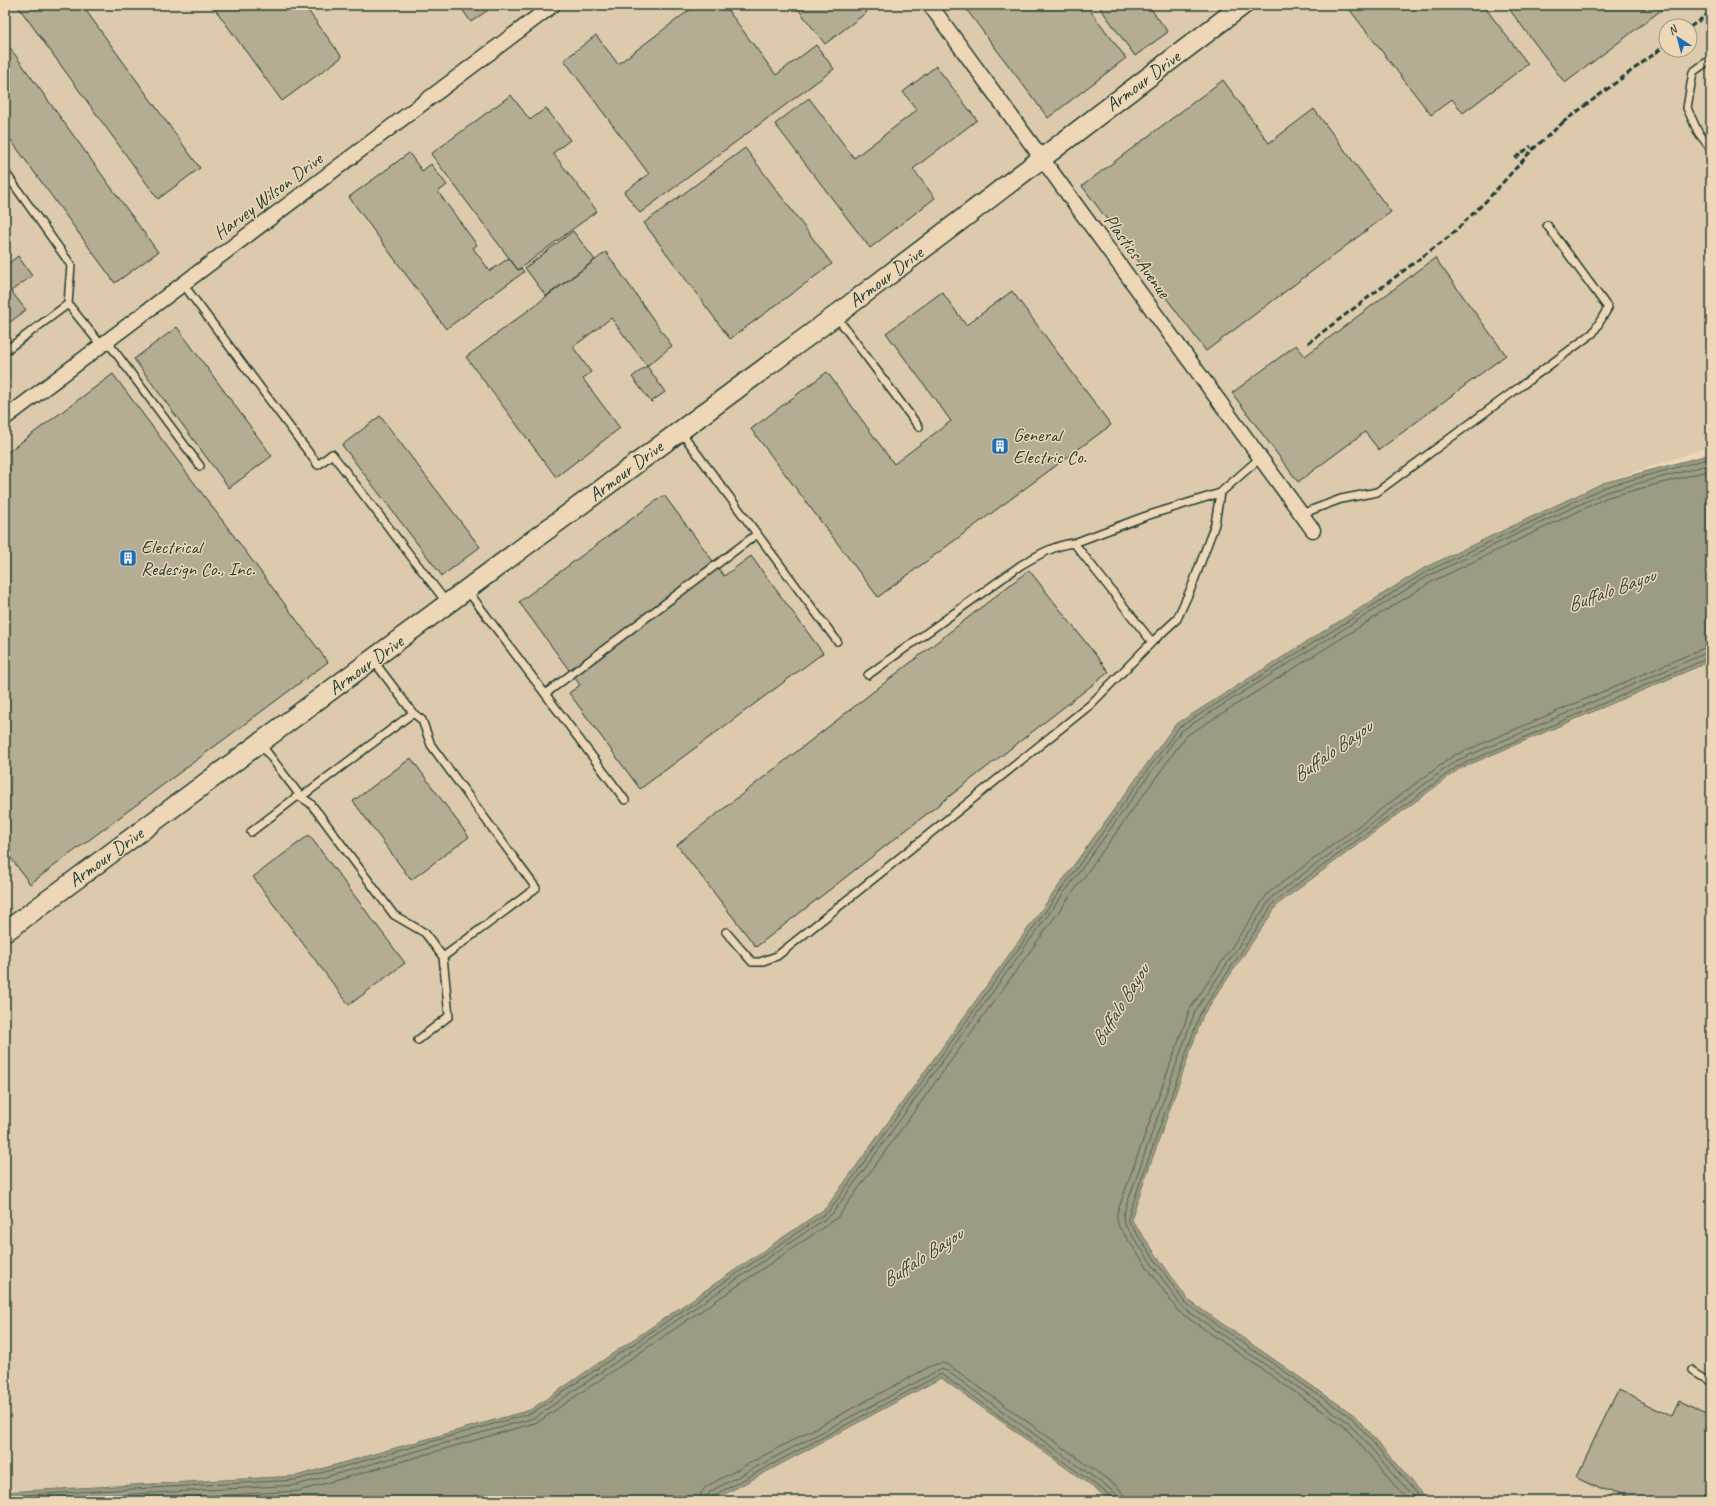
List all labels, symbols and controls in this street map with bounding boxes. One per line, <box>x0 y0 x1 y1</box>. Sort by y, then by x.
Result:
north arrow <box>1658 18 1698 58</box>
text: N <box>1665 21 1681 38</box>
street label: Armour Drive <box>1101 44 1186 117</box>
street label: Harvey Wilson Drive <box>209 146 329 245</box>
street label: Plastics Avenue <box>1098 209 1177 304</box>
street label: Armour Drive <box>844 240 929 313</box>
place label: General Electric Co. <box>1013 423 1087 469</box>
street label: Armour Drive <box>584 434 669 507</box>
building icon: General Electric Co. <box>990 436 1010 456</box>
place label: Electrical Redesign Co., Inc. <box>141 535 255 581</box>
building icon: Electrical Redesign Co., Inc. <box>118 548 138 568</box>
water label: Buffalo Bayou <box>1564 562 1661 617</box>
street label: Armour Drive <box>324 629 410 700</box>
water label: Buffalo Bayou <box>1287 713 1379 787</box>
street label: Armour Drive <box>64 821 150 892</box>
water label: Buffalo Bayou <box>1085 957 1156 1050</box>
water label: Buffalo Bayou <box>877 1220 969 1292</box>

